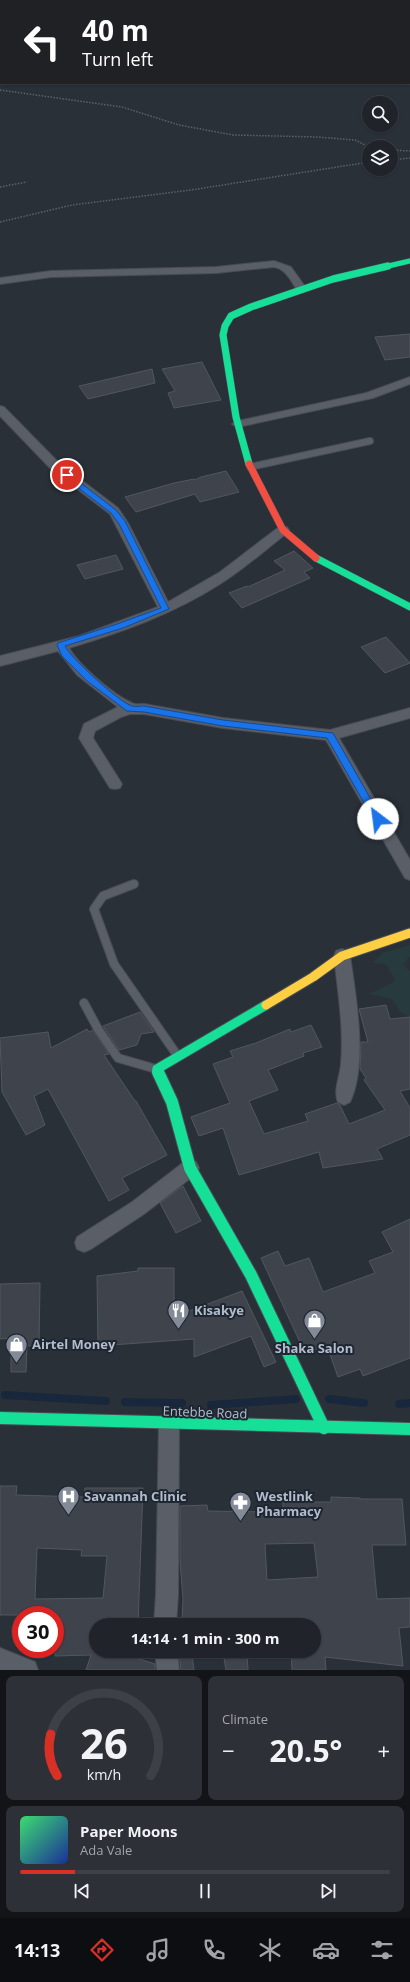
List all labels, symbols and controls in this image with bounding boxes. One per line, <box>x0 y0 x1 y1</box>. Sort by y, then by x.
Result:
text: 40 m <box>82 11 149 49</box>
icon: left <box>16 16 68 68</box>
text: Turn left <box>82 47 153 71</box>
map controls <box>362 96 398 176</box>
button: search <box>362 96 398 132</box>
button: layers <box>362 140 398 176</box>
pin <box>50 458 84 492</box>
icon: arrive <box>56 464 78 486</box>
position arrow <box>357 798 399 840</box>
restaurant icon: Kisakye <box>165 1297 191 1330</box>
place label: Kisakye <box>194 1301 244 1319</box>
shop icon: Shaka Salon <box>301 1307 327 1340</box>
shop icon: Airtel Money <box>3 1331 29 1364</box>
place label: Airtel Money <box>32 1335 116 1353</box>
place label: Shaka Salon <box>275 1339 353 1357</box>
street label: Entebbe Road <box>162 1402 248 1422</box>
hospital icon: Savannah Clinic <box>56 1483 82 1516</box>
place label: Savannah Clinic <box>84 1487 187 1505</box>
place label: Westlink Pharmacy <box>256 1487 322 1520</box>
pharmacy icon: Westlink Pharmacy <box>228 1490 254 1523</box>
speed limit sign: 30 <box>12 1606 64 1658</box>
text: 14:14 · 1 min · 300 m <box>131 1628 279 1648</box>
text: Climate <box>222 1710 268 1728</box>
text: 26 <box>80 1715 128 1771</box>
text: 20.5° <box>270 1730 342 1771</box>
text: − <box>222 1735 235 1765</box>
text: + <box>377 1735 390 1765</box>
text: km/h <box>87 1765 121 1784</box>
text: Paper Moons <box>80 1821 178 1841</box>
text: Ada Vale <box>80 1841 132 1859</box>
icon: previous <box>71 1880 93 1902</box>
icon: pause <box>194 1880 216 1902</box>
icon: next <box>317 1880 339 1902</box>
icon: directions <box>88 1936 116 1964</box>
icon: music <box>144 1936 172 1964</box>
icon: phone <box>200 1936 228 1964</box>
icon: climate <box>256 1936 284 1964</box>
icon: car <box>312 1936 340 1964</box>
icon: filters <box>368 1936 396 1964</box>
text: 14:13 <box>14 1938 60 1962</box>

